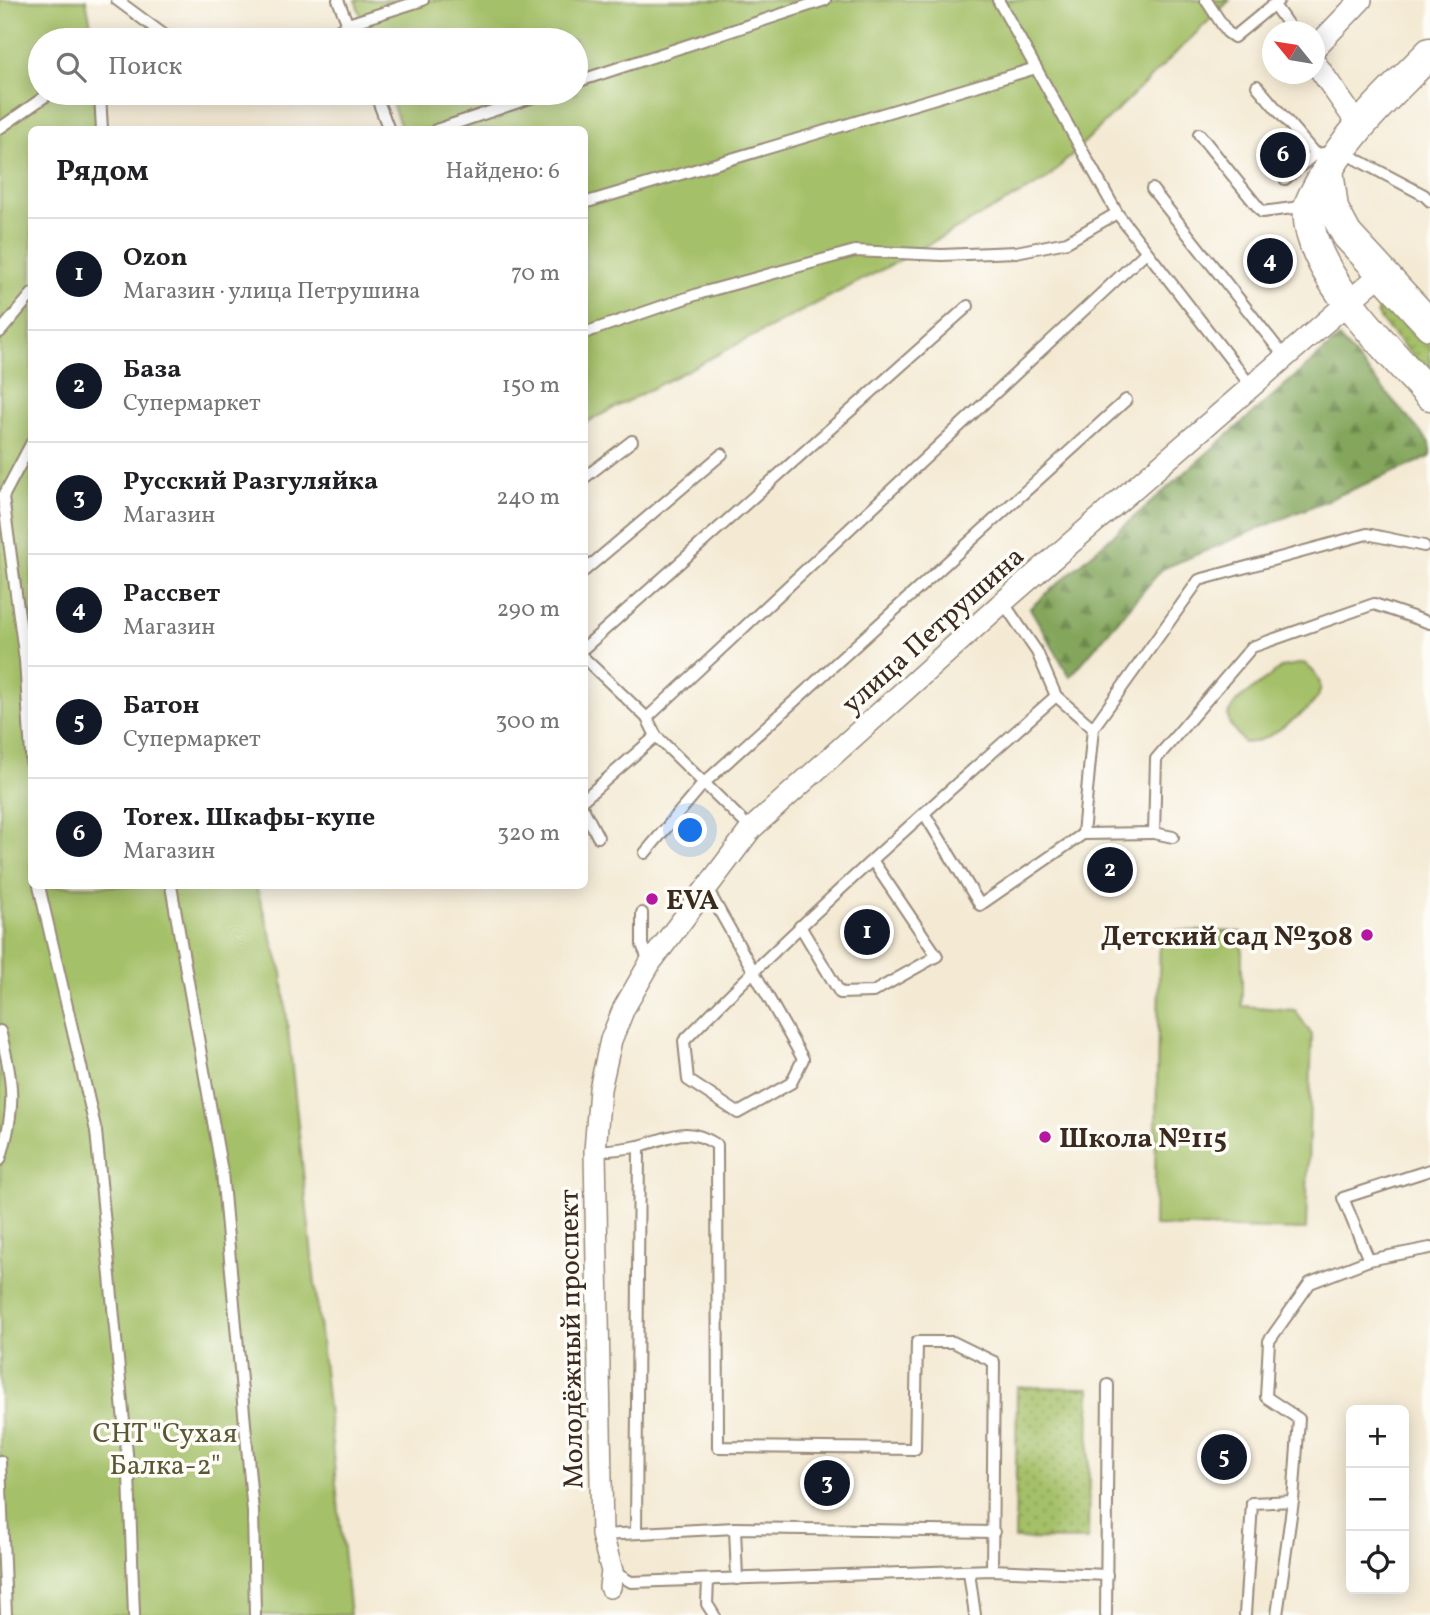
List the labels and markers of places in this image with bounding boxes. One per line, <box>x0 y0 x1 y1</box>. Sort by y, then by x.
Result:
pin: 6 <box>1260 129 1306 181</box>
pin: 4 <box>1247 235 1293 287</box>
pin: 2 <box>1087 844 1133 896</box>
place label: EVA <box>666 882 719 921</box>
marker: EVA <box>644 891 660 907</box>
pin: 1 <box>844 906 890 958</box>
place label: Детский сад №308 <box>1101 918 1353 957</box>
marker: Детский сад №308 <box>1359 927 1375 943</box>
place label: Школа №115 <box>1059 1120 1227 1159</box>
marker: Школа №115 <box>1037 1129 1053 1145</box>
pin: 5 <box>1201 1431 1247 1483</box>
pin: 3 <box>804 1457 850 1509</box>

